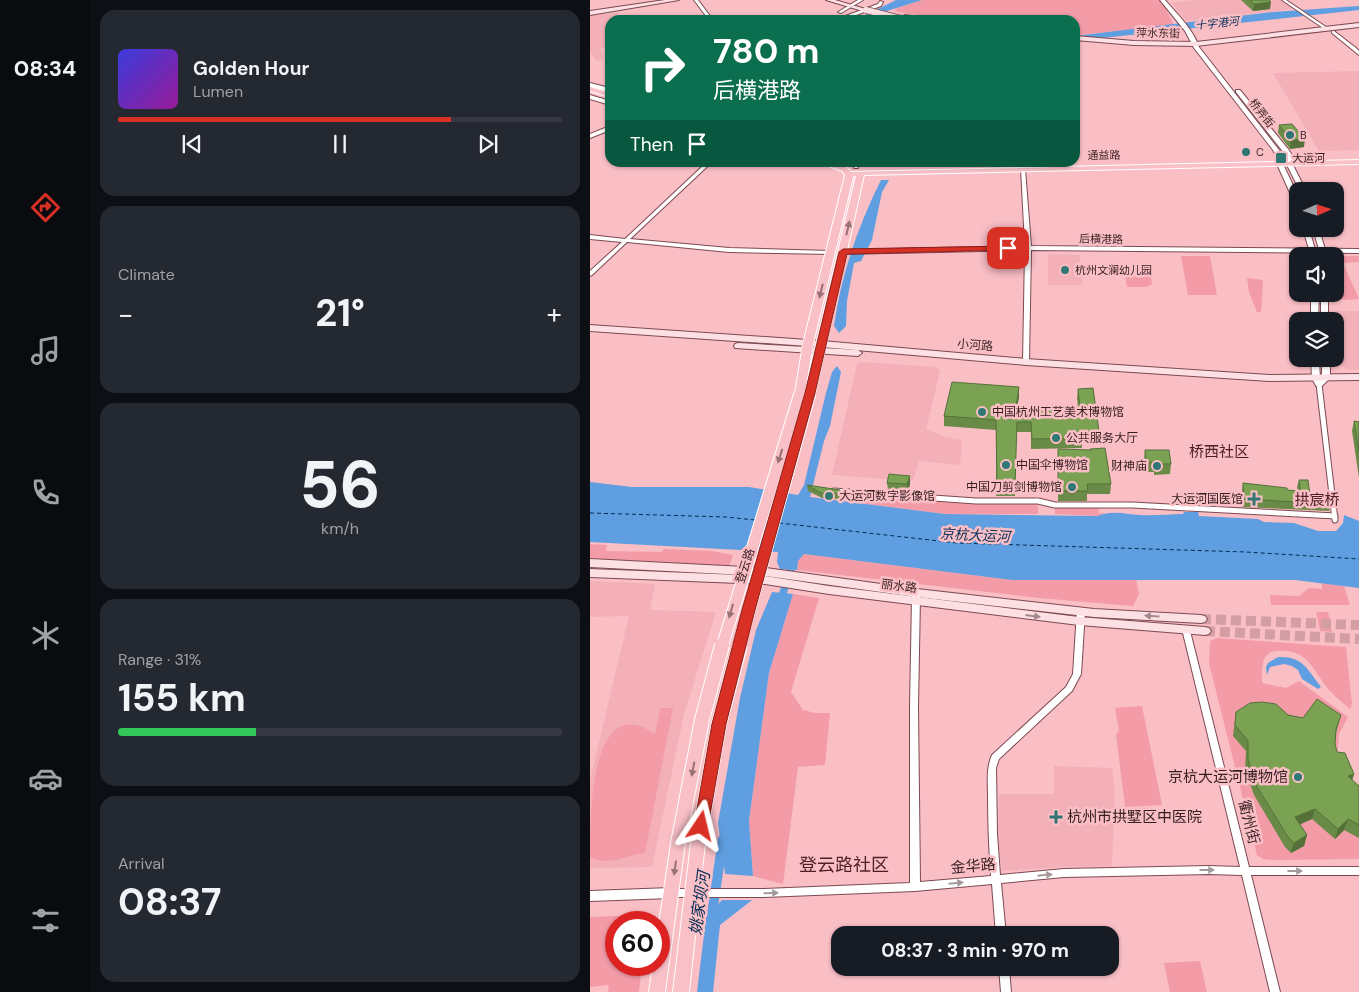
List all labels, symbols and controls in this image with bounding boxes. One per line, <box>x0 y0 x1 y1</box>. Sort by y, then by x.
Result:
water label: 十字港河 <box>1194 14 1242 32</box>
street label: 萍水东街 <box>1136 26 1180 40</box>
text: 780 m <box>713 28 820 74</box>
icon: right <box>630 35 695 100</box>
text: 08:34 <box>14 54 76 83</box>
text: Golden Hour <box>193 56 309 81</box>
text: 后横港路 <box>713 76 801 105</box>
text: Lumen <box>193 81 243 102</box>
street label: 桥弄街 <box>1246 96 1278 130</box>
place label: B <box>1300 128 1307 142</box>
marker: B <box>1284 129 1296 141</box>
icon: previous <box>178 130 206 158</box>
icon: pause <box>326 130 354 158</box>
icon: next <box>474 130 502 158</box>
icon: arrive <box>683 130 711 158</box>
text: Then <box>630 132 673 157</box>
place label: C <box>1256 145 1264 159</box>
marker: C <box>1240 146 1252 158</box>
street label: 通益路 <box>1087 148 1121 162</box>
marker: 大运河 <box>1274 151 1288 165</box>
place label: 大运河 <box>1292 151 1325 165</box>
north arrow <box>1289 182 1344 238</box>
map controls <box>1289 182 1344 367</box>
icon: directions <box>28 190 63 225</box>
one-way arrow <box>844 221 852 236</box>
pin <box>987 227 1029 269</box>
street label: 后横港路 <box>1079 232 1123 246</box>
icon: arrive <box>994 234 1022 262</box>
button: sound <box>1289 247 1344 302</box>
place label: 杭州文澜幼儿园 <box>1075 263 1152 277</box>
text: Climate <box>118 264 175 285</box>
marker: 杭州文澜幼儿园 <box>1059 264 1071 276</box>
one-way arrow <box>817 283 825 298</box>
text: 21° <box>315 288 365 338</box>
text: − <box>118 296 133 333</box>
text: + <box>547 296 562 333</box>
button: layers <box>1289 312 1344 367</box>
icon: music <box>28 333 63 368</box>
street label: 小河路 <box>956 335 994 355</box>
place label: 中国杭州工艺美术博物馆 <box>992 404 1124 420</box>
marker: 中国杭州工艺美术博物馆 <box>976 406 988 418</box>
place label: 公共服务大厅 <box>1066 430 1138 446</box>
marker: 公共服务大厅 <box>1050 432 1062 444</box>
district label: 桥西社区 <box>1189 442 1249 462</box>
text: 56 <box>299 443 381 527</box>
one-way arrow <box>776 449 784 464</box>
place label: 中国伞博物馆 <box>1016 457 1088 473</box>
place label: 财神庙 <box>1111 458 1147 474</box>
marker: 中国伞博物馆 <box>1000 459 1012 471</box>
marker: 财神庙 <box>1151 460 1163 472</box>
icon: phone <box>28 475 63 510</box>
place label: 中国刀剪剑博物馆 <box>966 479 1062 495</box>
marker: 中国刀剪剑博物馆 <box>1066 481 1078 493</box>
place label: 大运河数字影像馆 <box>839 488 935 504</box>
marker: 大运河数字影像馆 <box>823 490 835 502</box>
district label: 拱宸桥 <box>1294 490 1340 510</box>
place label: 大运河国医馆 <box>1171 491 1243 507</box>
marker: 大运河国医馆 <box>1247 492 1261 506</box>
text: km/h <box>321 518 359 539</box>
water label: 京杭大运河 <box>940 524 1013 546</box>
street label: 登云路 <box>732 546 758 586</box>
street label: 丽水路 <box>880 576 918 596</box>
one-way arrow <box>727 604 735 619</box>
one-way arrow <box>1026 612 1042 620</box>
one-way arrow <box>1144 612 1160 620</box>
icon: climate <box>28 618 63 653</box>
text: Range · 31% <box>118 649 201 670</box>
text: 155 km <box>118 673 246 723</box>
icon: car <box>28 761 63 796</box>
one-way arrow <box>688 761 696 777</box>
place label: 京杭大运河博物馆 <box>1168 767 1288 787</box>
marker: 京杭大运河博物馆 <box>1292 771 1304 783</box>
street label: 衢州街 <box>1234 798 1264 846</box>
position arrow <box>674 799 726 851</box>
place label: 杭州市拱墅区中医院 <box>1067 807 1202 827</box>
marker: 杭州市拱墅区中医院 <box>1049 810 1063 824</box>
text: Arrival <box>118 853 165 874</box>
district label: 登云路社区 <box>799 853 889 877</box>
street label: 金华路 <box>950 854 996 878</box>
one-way arrow <box>670 860 678 876</box>
one-way arrow <box>1199 866 1215 874</box>
water label: 姚家坝河 <box>685 867 715 936</box>
one-way arrow <box>1287 867 1303 875</box>
one-way arrow <box>1037 871 1053 879</box>
text: 08:37 <box>118 877 222 927</box>
one-way arrow <box>948 879 964 887</box>
one-way arrow <box>763 888 779 896</box>
icon: filters <box>28 903 63 938</box>
speed limit sign: 60 <box>605 911 670 976</box>
text: 08:37 · 3 min · 970 m <box>881 938 1069 963</box>

